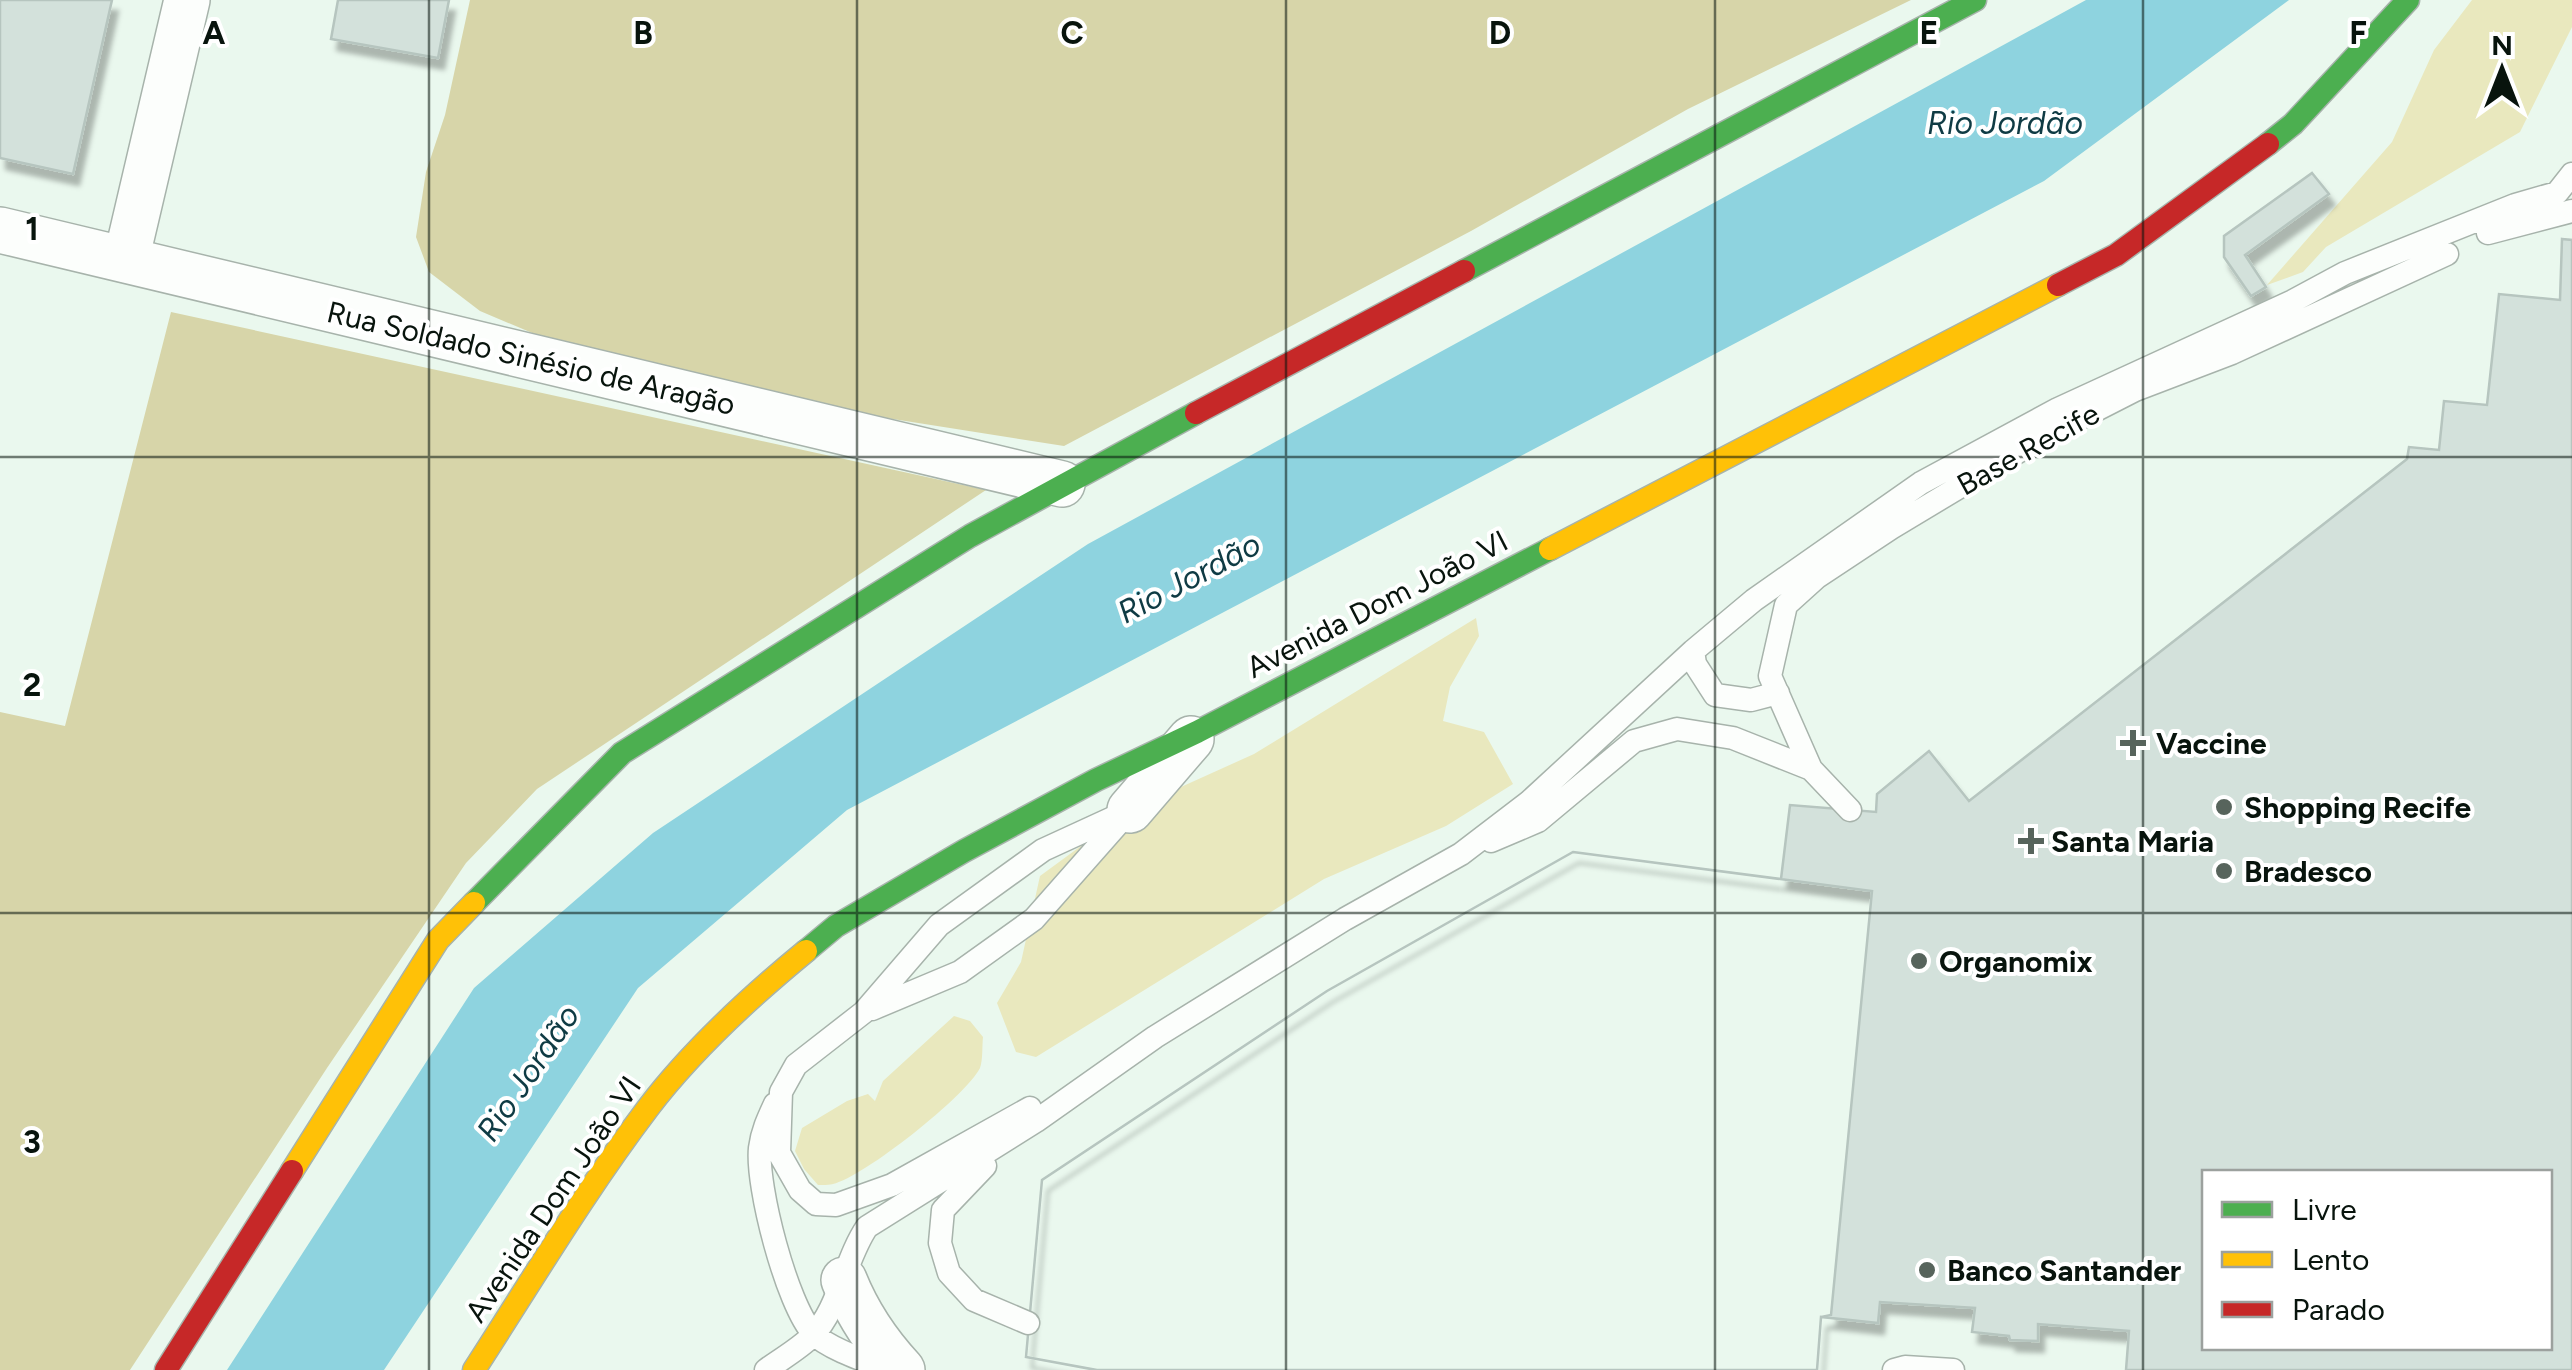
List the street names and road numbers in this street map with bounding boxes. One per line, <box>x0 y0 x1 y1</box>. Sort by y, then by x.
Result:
street label: Rua Soldado Sinésio de Aragão <box>323 293 739 423</box>
street label: Base Recife <box>1950 395 2106 503</box>
street label: Avenida Dom João VI <box>1240 522 1514 686</box>
street label: Avenida Dom João VI <box>457 1069 649 1329</box>

